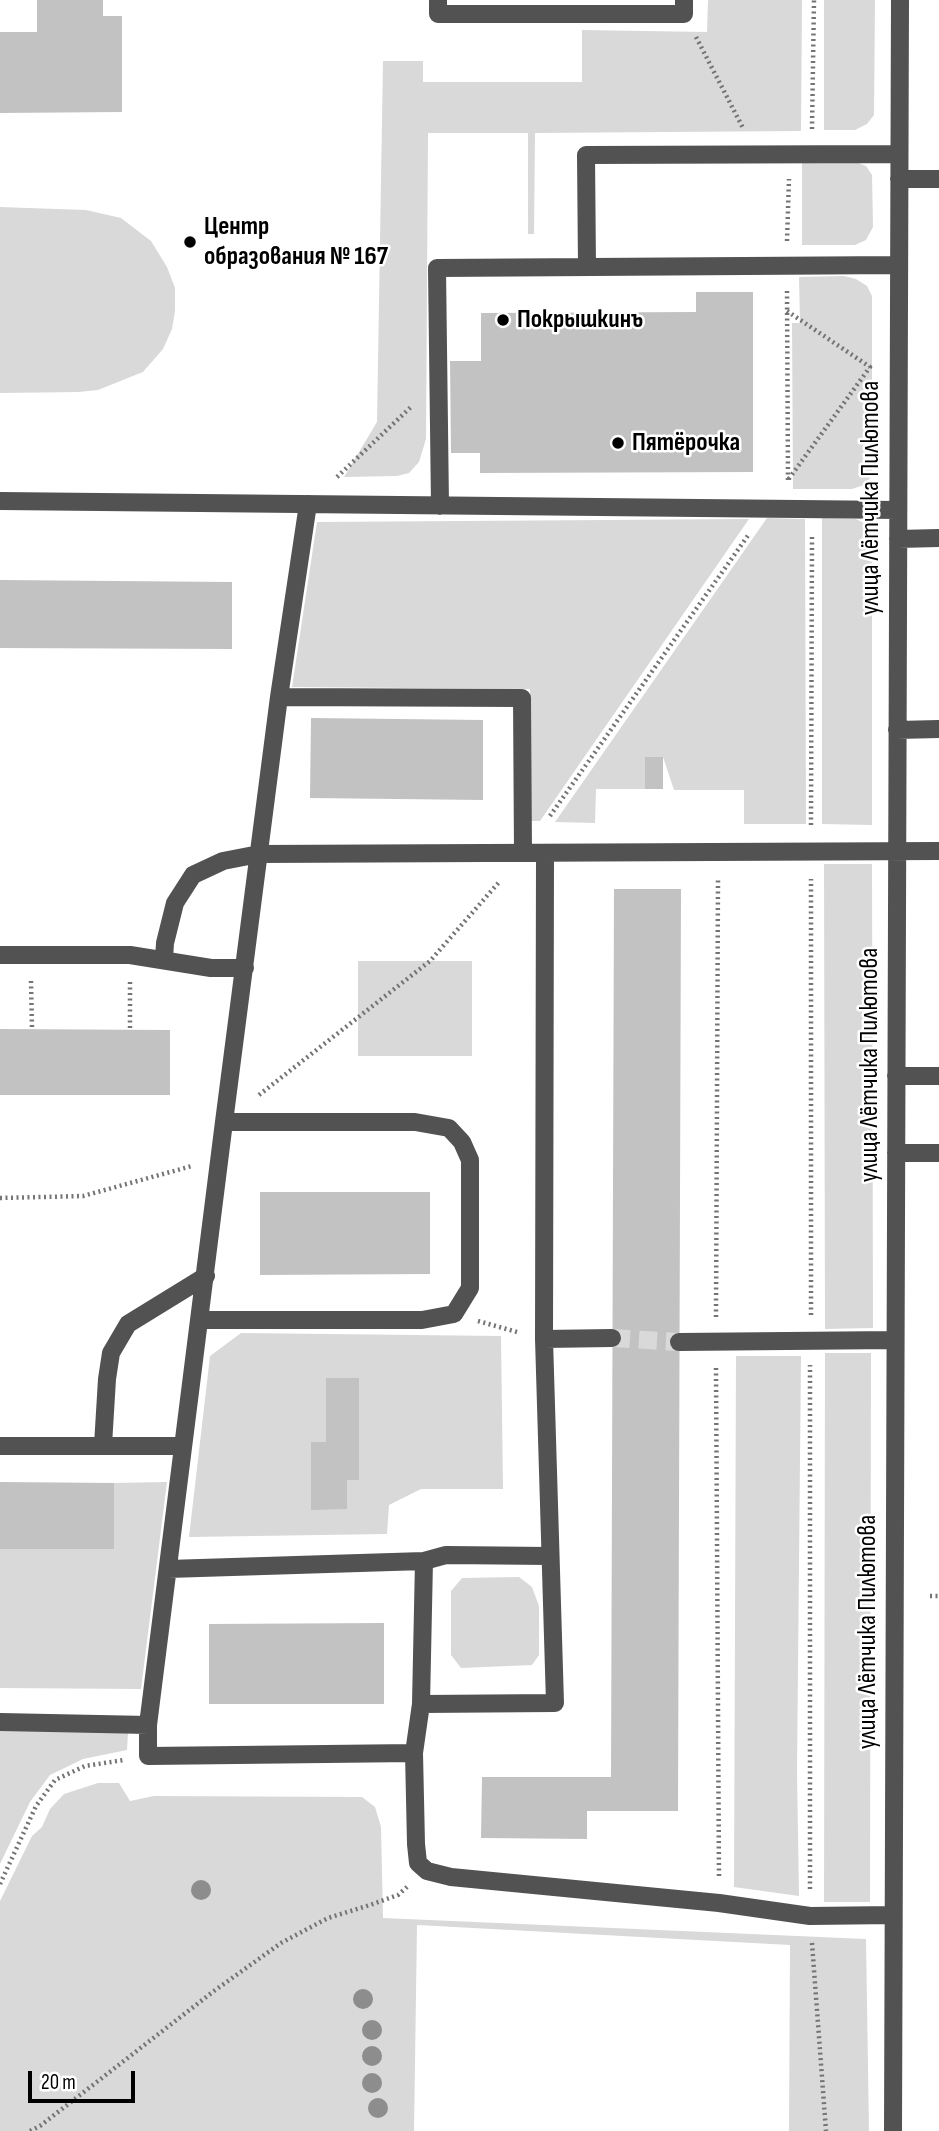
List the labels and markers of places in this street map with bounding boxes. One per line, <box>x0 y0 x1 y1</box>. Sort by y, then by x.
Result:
place label: Центр образования № 167 <box>204 211 388 272</box>
marker: Центр образования № 167 <box>182 234 198 250</box>
place label: Покрышкинъ <box>517 304 643 336</box>
marker: Покрышкинъ <box>495 312 511 328</box>
place label: Пятёрочка <box>632 427 740 459</box>
marker: Пятёрочка <box>610 435 626 451</box>

